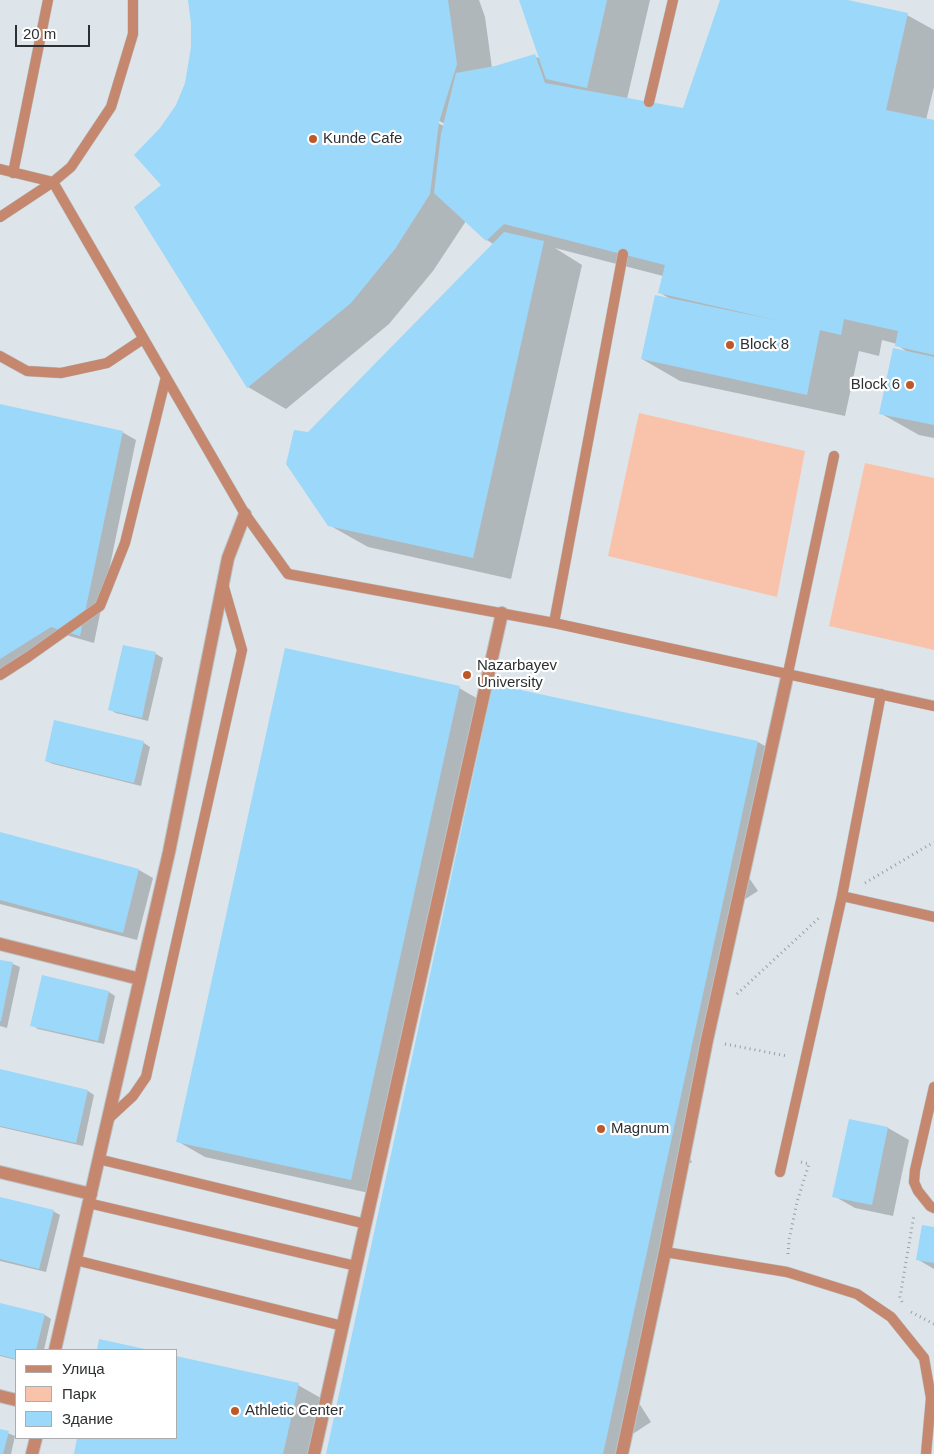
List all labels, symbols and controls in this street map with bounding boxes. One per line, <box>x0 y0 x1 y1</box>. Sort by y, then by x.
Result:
scale bar <box>18 15 92 47</box>
text: 20 m <box>23 25 56 42</box>
place label: Kunde Cafe <box>323 130 402 148</box>
marker: Kunde Cafe <box>307 133 319 145</box>
place label: Block 8 <box>740 336 789 354</box>
marker: Block 8 <box>724 339 736 351</box>
place label: Block 6 <box>851 376 900 394</box>
marker: Block 6 <box>904 379 916 391</box>
place label: Nazarbayev University <box>477 657 557 692</box>
marker: Nazarbayev University <box>461 669 473 681</box>
place label: Magnum <box>611 1120 669 1138</box>
marker: Magnum <box>595 1123 607 1135</box>
legend <box>15 1349 178 1439</box>
text: Улица <box>62 1360 105 1377</box>
text: Парк <box>62 1385 96 1402</box>
place label: Athletic Center <box>245 1402 343 1420</box>
marker: Athletic Center <box>229 1405 241 1417</box>
text: Здание <box>62 1410 113 1427</box>

